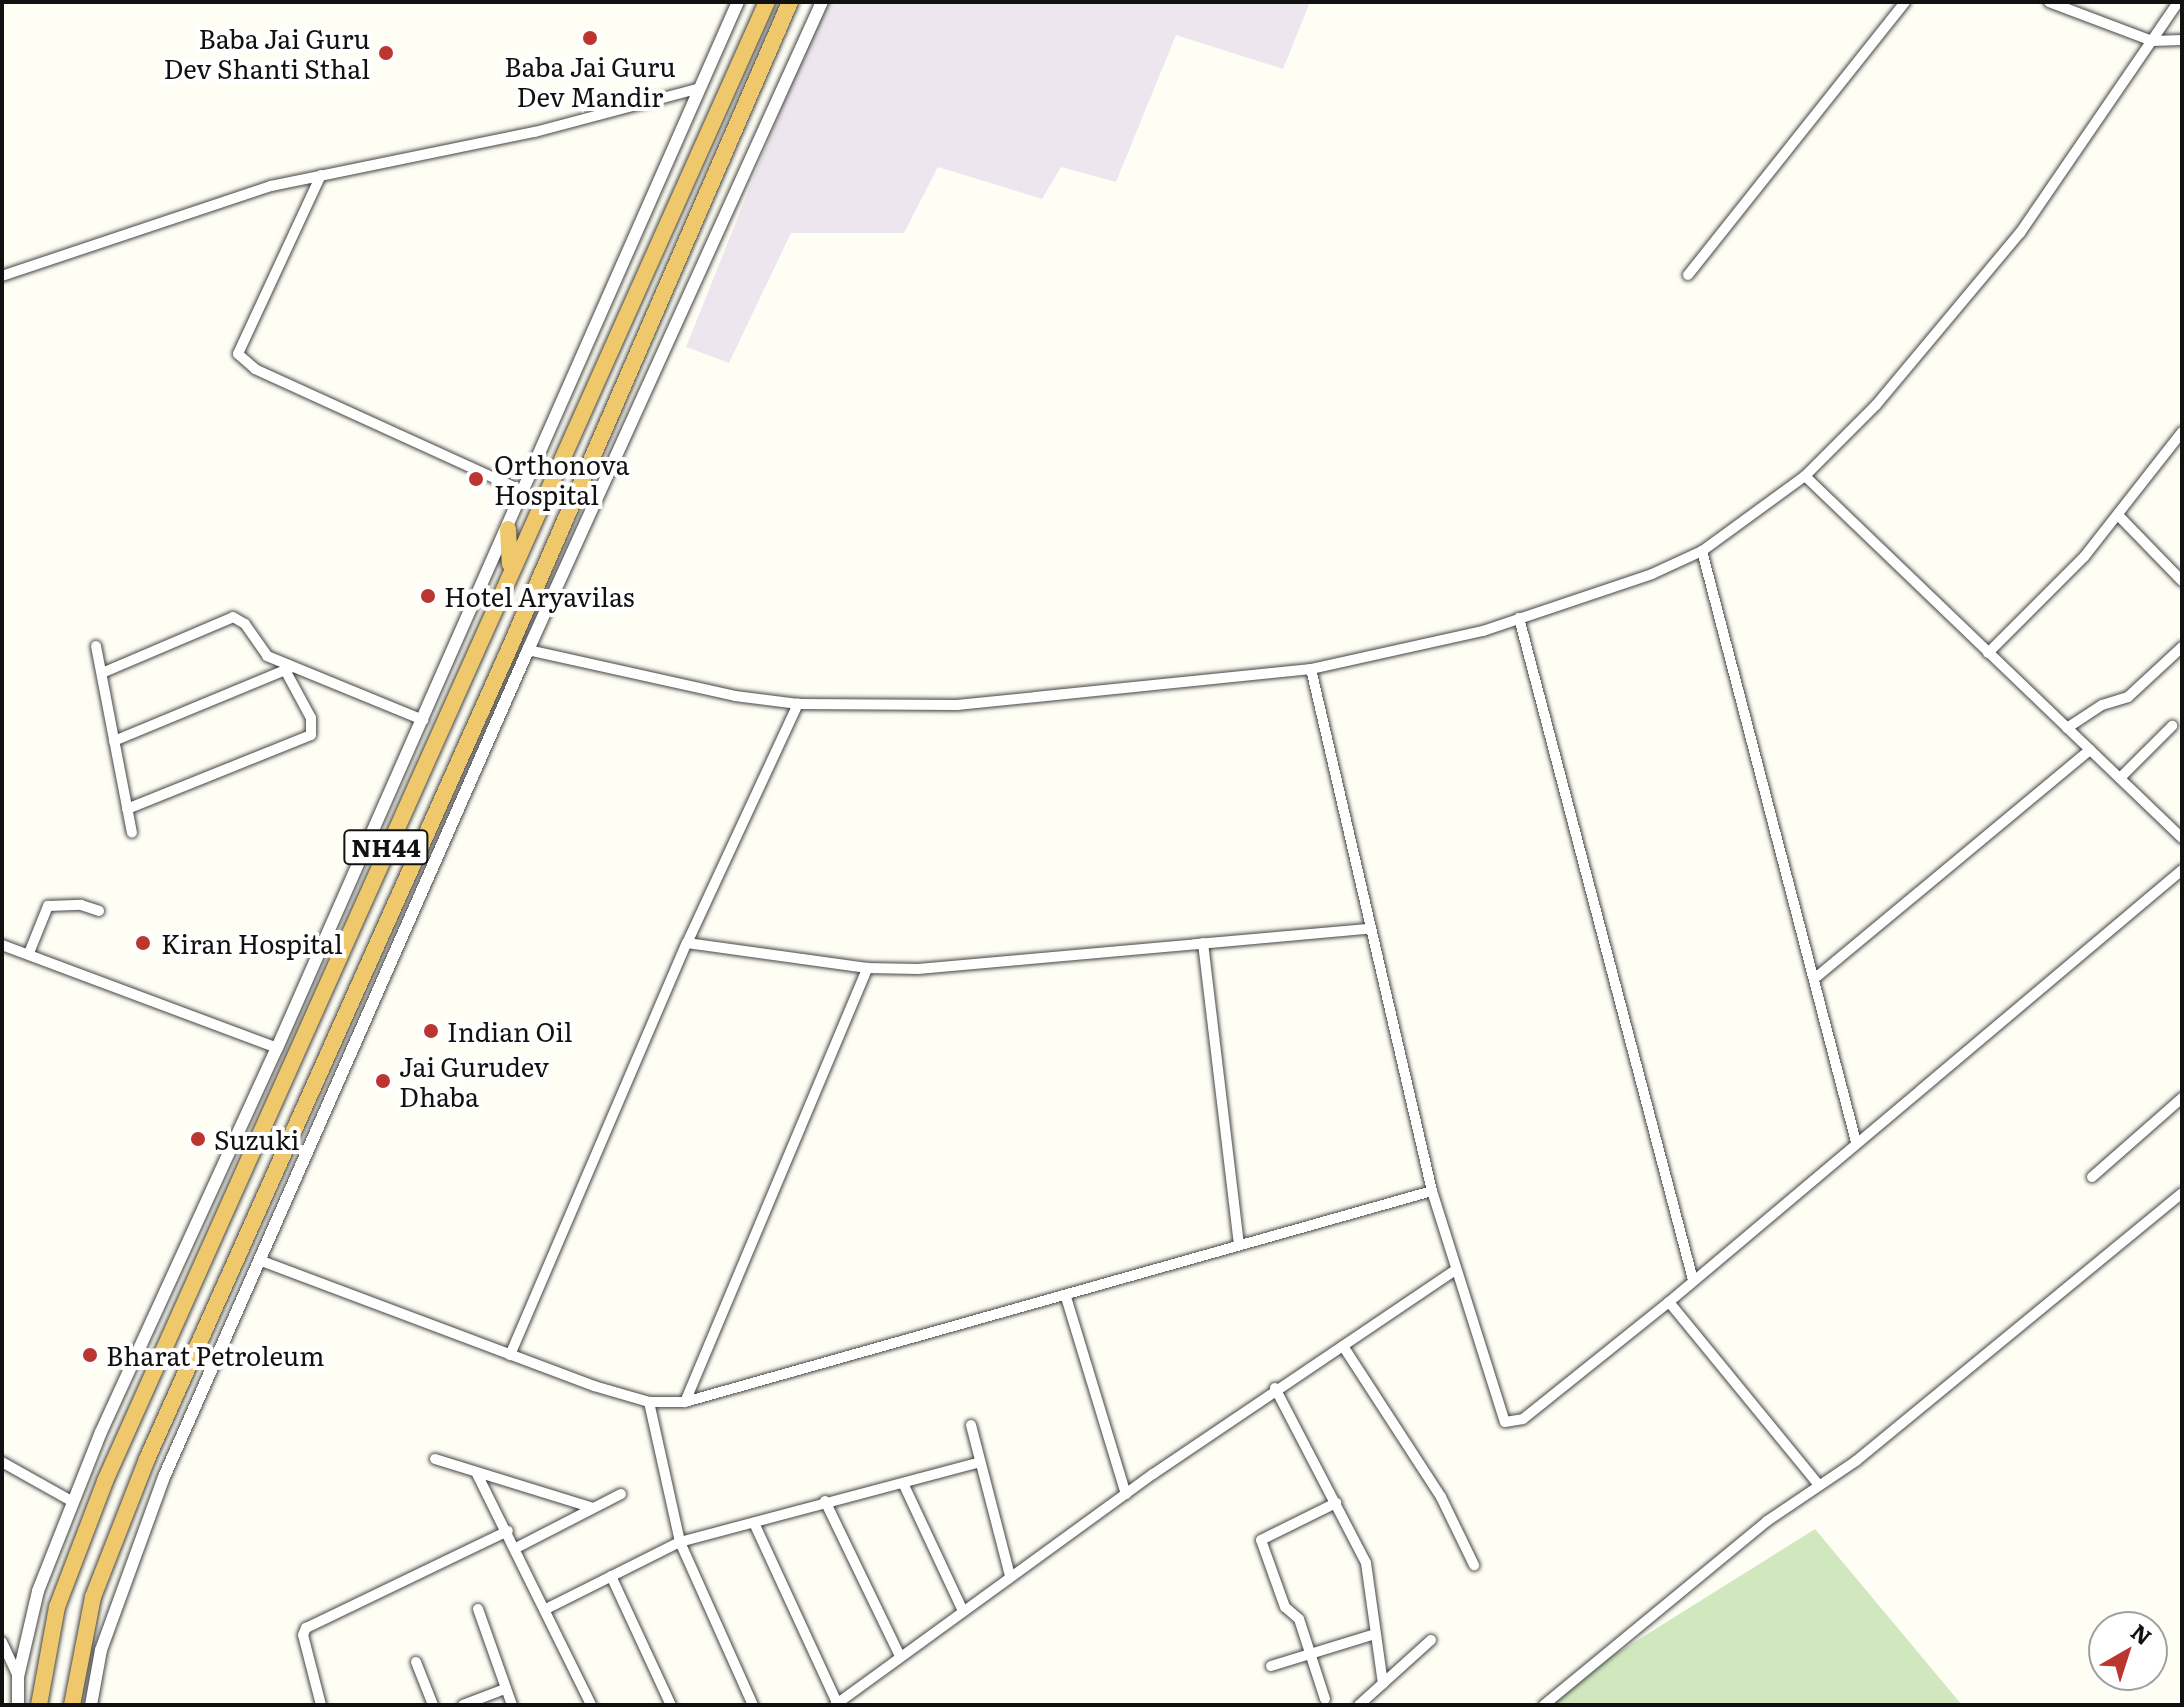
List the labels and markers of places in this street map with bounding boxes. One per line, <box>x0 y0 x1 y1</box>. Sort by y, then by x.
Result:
place label: Baba Jai Guru Dev Shanti Sthal <box>163 22 370 84</box>
marker: Baba Jai Guru Dev Mandir <box>581 29 599 47</box>
marker: Baba Jai Guru Dev Shanti Sthal <box>377 44 395 62</box>
place label: Baba Jai Guru Dev Mandir <box>504 50 676 112</box>
place label: Orthonova Hospital <box>494 448 630 510</box>
marker: Orthonova Hospital <box>465 468 487 490</box>
place label: Hotel Aryavilas <box>444 580 635 612</box>
marker: Hotel Aryavilas <box>419 587 437 605</box>
place label: Kiran Hospital <box>161 927 343 959</box>
marker: Kiran Hospital <box>132 932 154 954</box>
place label: Indian Oil <box>447 1015 573 1047</box>
marker: Indian Oil <box>422 1022 440 1040</box>
place label: Jai Gurudev Dhaba <box>399 1050 549 1112</box>
marker: Jai Gurudev Dhaba <box>374 1072 392 1090</box>
place label: Suzuki <box>214 1123 299 1155</box>
marker: Suzuki <box>189 1130 207 1148</box>
place label: Bharat Petroleum <box>106 1339 324 1371</box>
marker: Bharat Petroleum <box>81 1346 99 1364</box>

